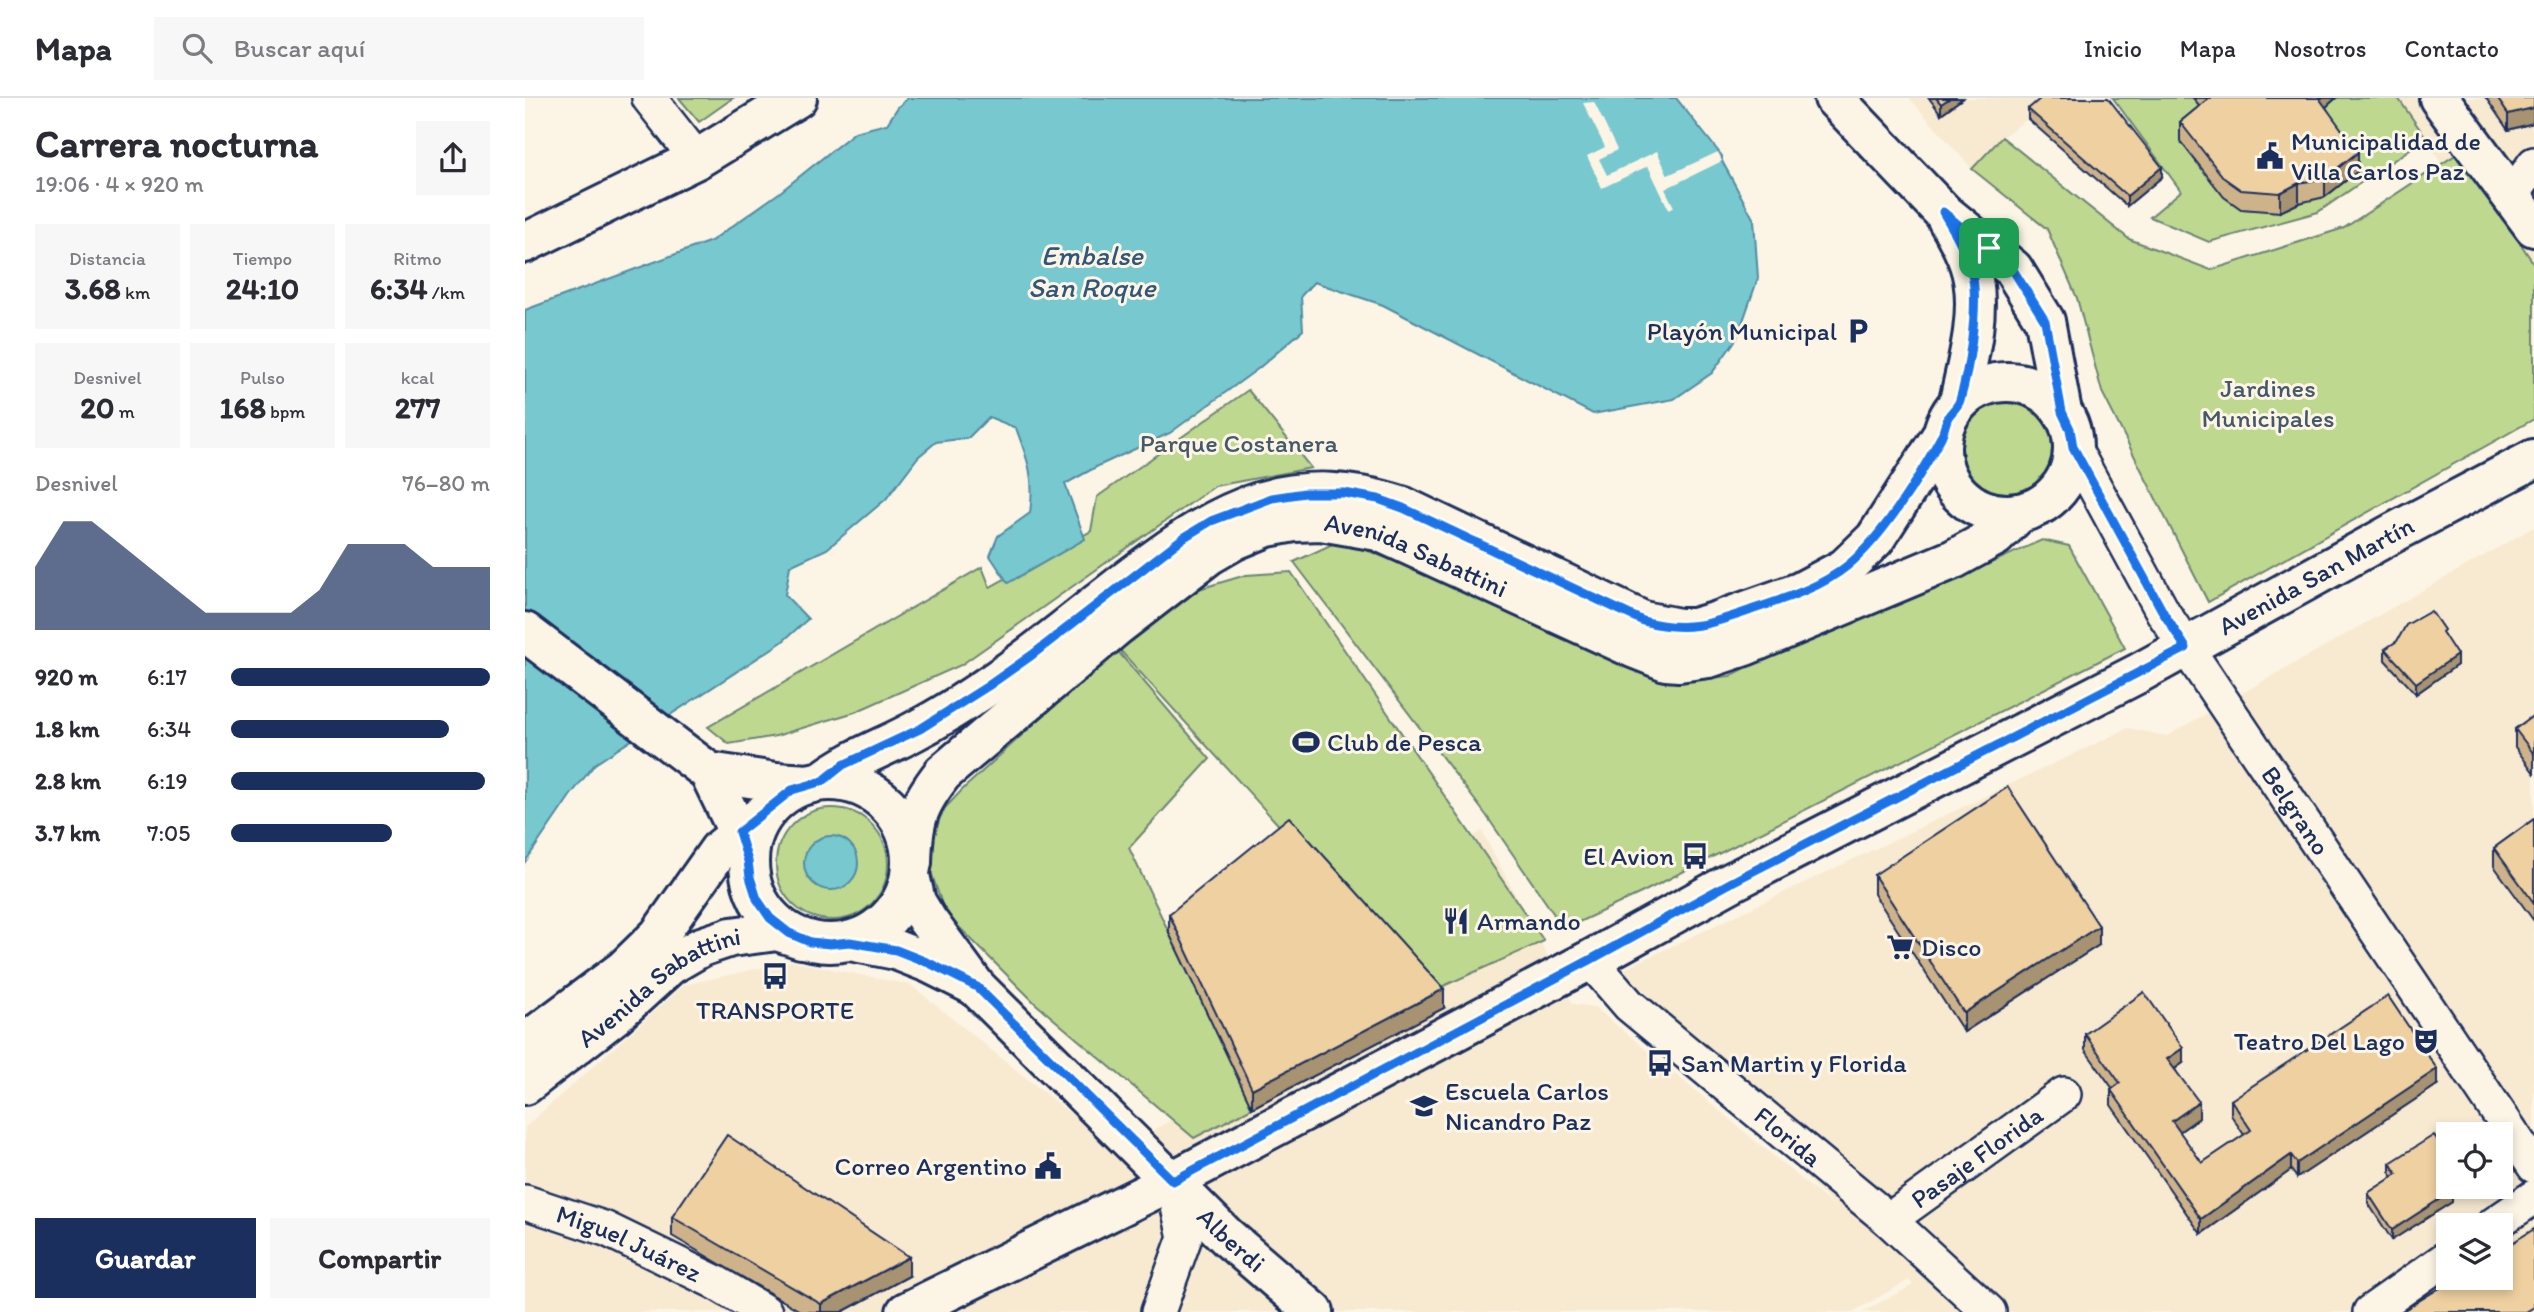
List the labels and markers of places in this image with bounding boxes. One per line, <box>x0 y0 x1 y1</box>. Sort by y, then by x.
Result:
place label: Municipalidad de Villa Carlos Paz <box>2291 125 2481 187</box>
public building icon: Municipalidad de Villa Carlos Paz <box>2255 141 2285 171</box>
pin <box>1959 218 2019 278</box>
place label: Playón Municipal <box>1647 315 1837 347</box>
parking icon: Playón Municipal <box>1843 316 1873 346</box>
place label: Club de Pesca <box>1327 726 1482 758</box>
sports icon: Club de Pesca <box>1291 727 1321 757</box>
place label: El Avion <box>1583 840 1674 872</box>
bus stop icon: El Avion <box>1680 841 1710 871</box>
place label: Armando <box>1477 905 1581 937</box>
restaurant icon: Armando <box>1441 906 1471 936</box>
place label: Disco <box>1921 931 1981 963</box>
supermarket icon: Disco <box>1885 932 1915 962</box>
bus stop icon: TRANSPORTE <box>760 961 790 991</box>
place label: TRANSPORTE <box>696 994 854 1026</box>
place label: Teatro Del Lago <box>2234 1025 2405 1057</box>
theatre icon: Teatro Del Lago <box>2411 1026 2441 1056</box>
place label: San Martin y Florida <box>1681 1047 1907 1079</box>
bus stop icon: San Martin y Florida <box>1645 1048 1675 1078</box>
place label: Escuela Carlos Nicandro Paz <box>1445 1075 1609 1137</box>
school or university icon: Escuela Carlos Nicandro Paz <box>1409 1091 1439 1121</box>
place label: Correo Argentino <box>835 1150 1027 1182</box>
public building icon: Correo Argentino <box>1033 1151 1063 1181</box>

